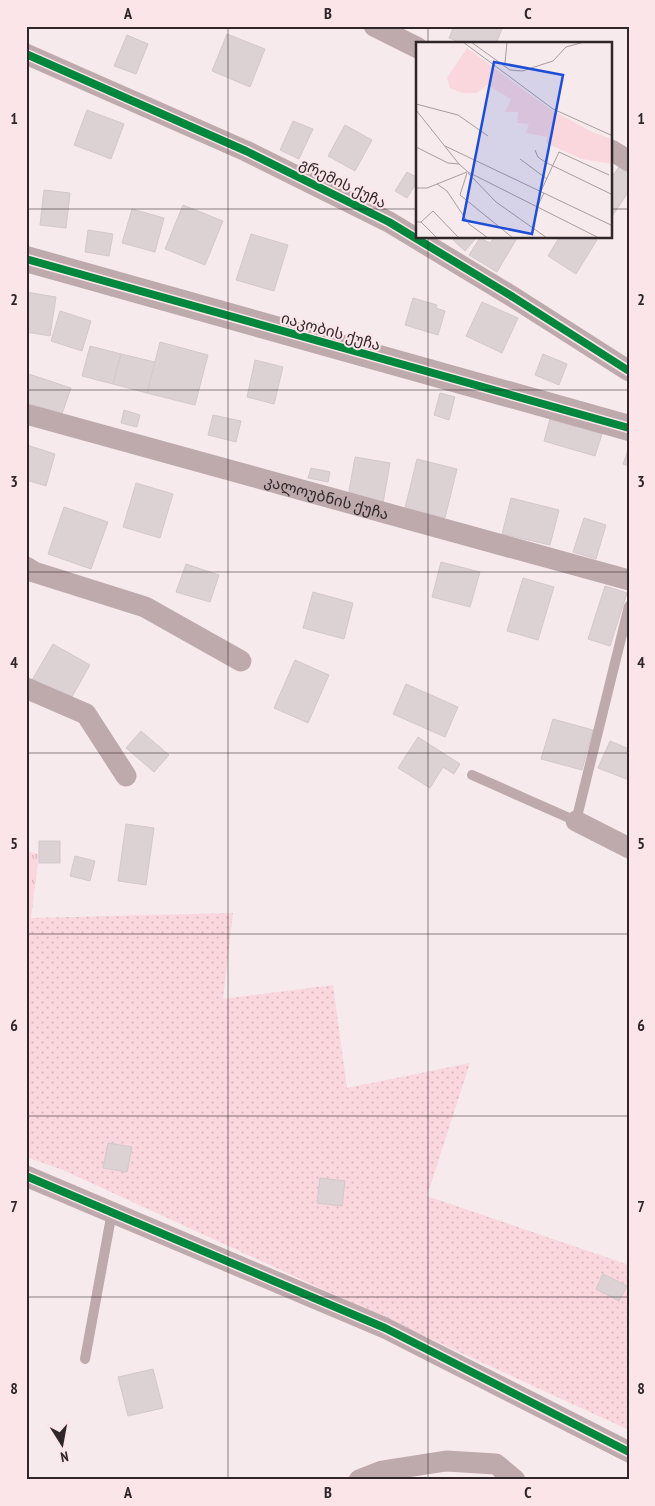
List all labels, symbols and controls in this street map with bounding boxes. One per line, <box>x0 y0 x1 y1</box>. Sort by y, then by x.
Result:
text: A <box>123 3 133 23</box>
text: B <box>324 3 332 23</box>
text: C <box>524 3 532 23</box>
inset map <box>416 42 612 239</box>
text: 1 <box>10 108 18 128</box>
text: 1 <box>637 108 645 128</box>
street label: გრემის ქუჩა <box>296 154 390 212</box>
text: 2 <box>10 289 18 309</box>
text: 2 <box>637 289 645 309</box>
street label: იაკობის ქუჩა <box>279 308 383 354</box>
text: 3 <box>10 471 18 491</box>
street label: კალოუბნის ქუჩა <box>262 471 391 523</box>
text: 3 <box>637 471 645 491</box>
text: 4 <box>10 652 18 672</box>
text: 4 <box>637 652 645 672</box>
text: 5 <box>10 833 18 853</box>
text: 5 <box>637 833 645 853</box>
text: 6 <box>10 1015 18 1035</box>
text: 6 <box>637 1015 645 1035</box>
text: 7 <box>10 1196 18 1216</box>
text: 7 <box>637 1196 645 1216</box>
text: 8 <box>10 1378 18 1398</box>
text: 8 <box>637 1378 645 1398</box>
north arrow <box>38 1418 88 1468</box>
text: N <box>59 1447 70 1466</box>
text: A <box>123 1482 133 1502</box>
text: B <box>324 1482 332 1502</box>
text: C <box>524 1482 532 1502</box>

